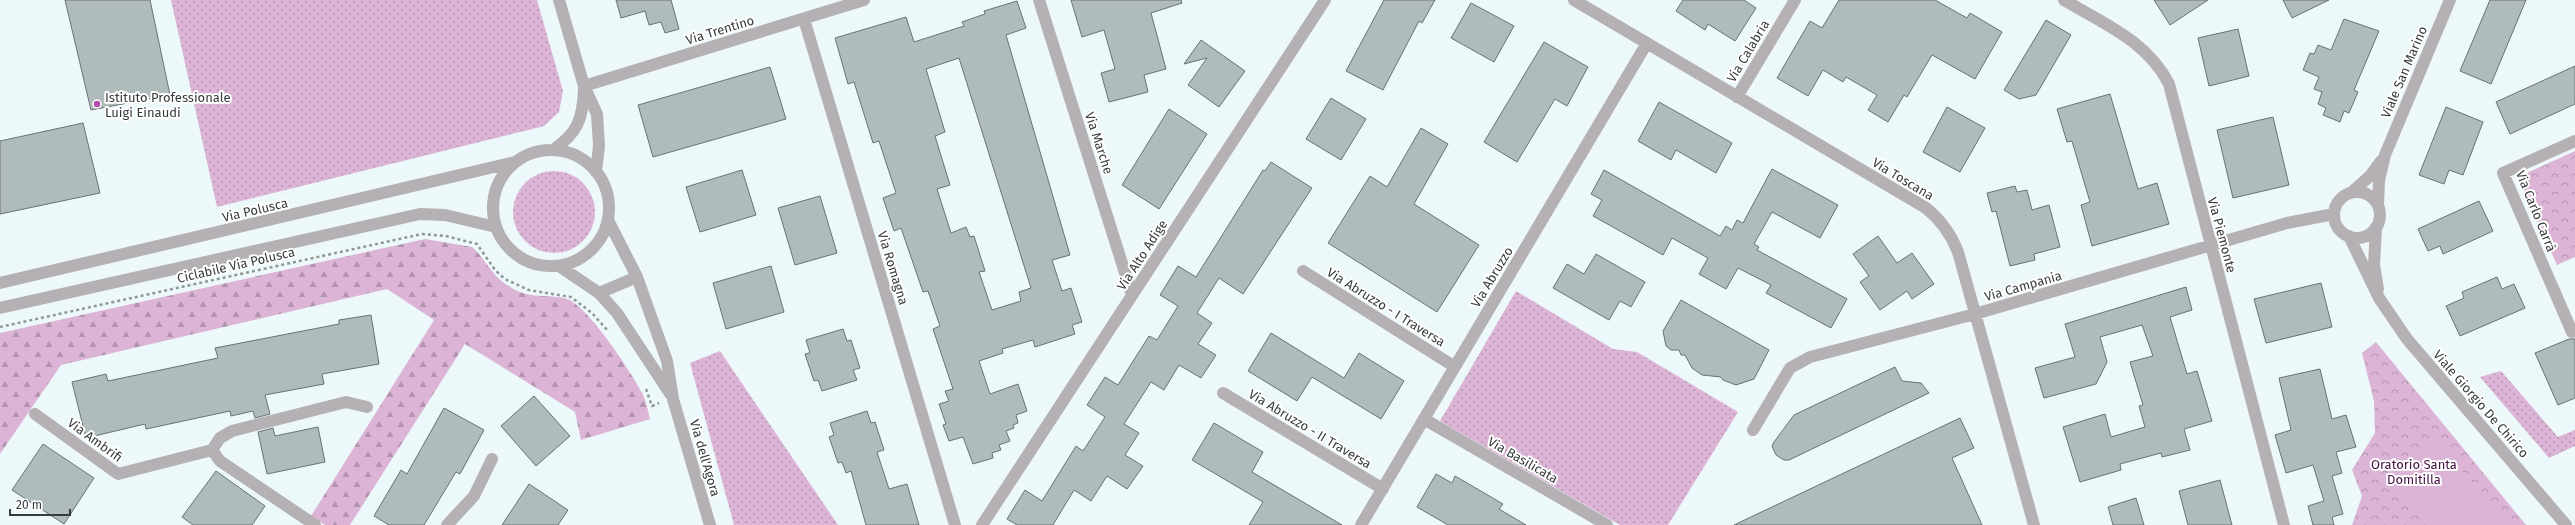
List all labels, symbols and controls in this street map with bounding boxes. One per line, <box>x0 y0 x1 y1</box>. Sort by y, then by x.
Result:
street label: Via Trentino <box>684 12 756 48</box>
street label: Via Calabria <box>1724 17 1772 85</box>
street label: Viale San Marino <box>2378 24 2430 120</box>
place label: Istituto Professionale Luigi Einaudi <box>105 90 231 120</box>
marker: Istituto Professionale Luigi Einaudi <box>92 99 102 109</box>
street label: Via Marche <box>1082 110 1116 176</box>
street label: Via Toscana <box>1870 155 1936 203</box>
street label: Via Carlo Carrà <box>2513 168 2559 254</box>
street label: Via Polusca <box>221 195 289 225</box>
street label: Via Piemonte <box>2205 196 2239 274</box>
street label: Via Alto Adige <box>1114 217 1170 293</box>
street label: Via Romagna <box>875 229 911 307</box>
street label: Ciclabile Via Polusca <box>176 244 296 286</box>
street label: Via Abruzzo <box>1468 244 1516 310</box>
street label: Via Abruzzo - I Traversa <box>1324 264 1448 350</box>
street label: Via Campania <box>1983 268 2063 304</box>
street label: Viale Giorgio De Chirico <box>2430 347 2532 461</box>
street label: Via Abruzzo - II Traversa <box>1246 386 1374 472</box>
street label: Via Ambrifi <box>65 415 125 465</box>
street label: Via dell'Agora <box>687 418 723 498</box>
street label: Via Basilicata <box>1485 434 1561 486</box>
park label: Oratorio Santa Domitilla <box>2371 457 2457 487</box>
scale bar <box>10 491 70 517</box>
text: 20 m <box>16 498 42 512</box>

